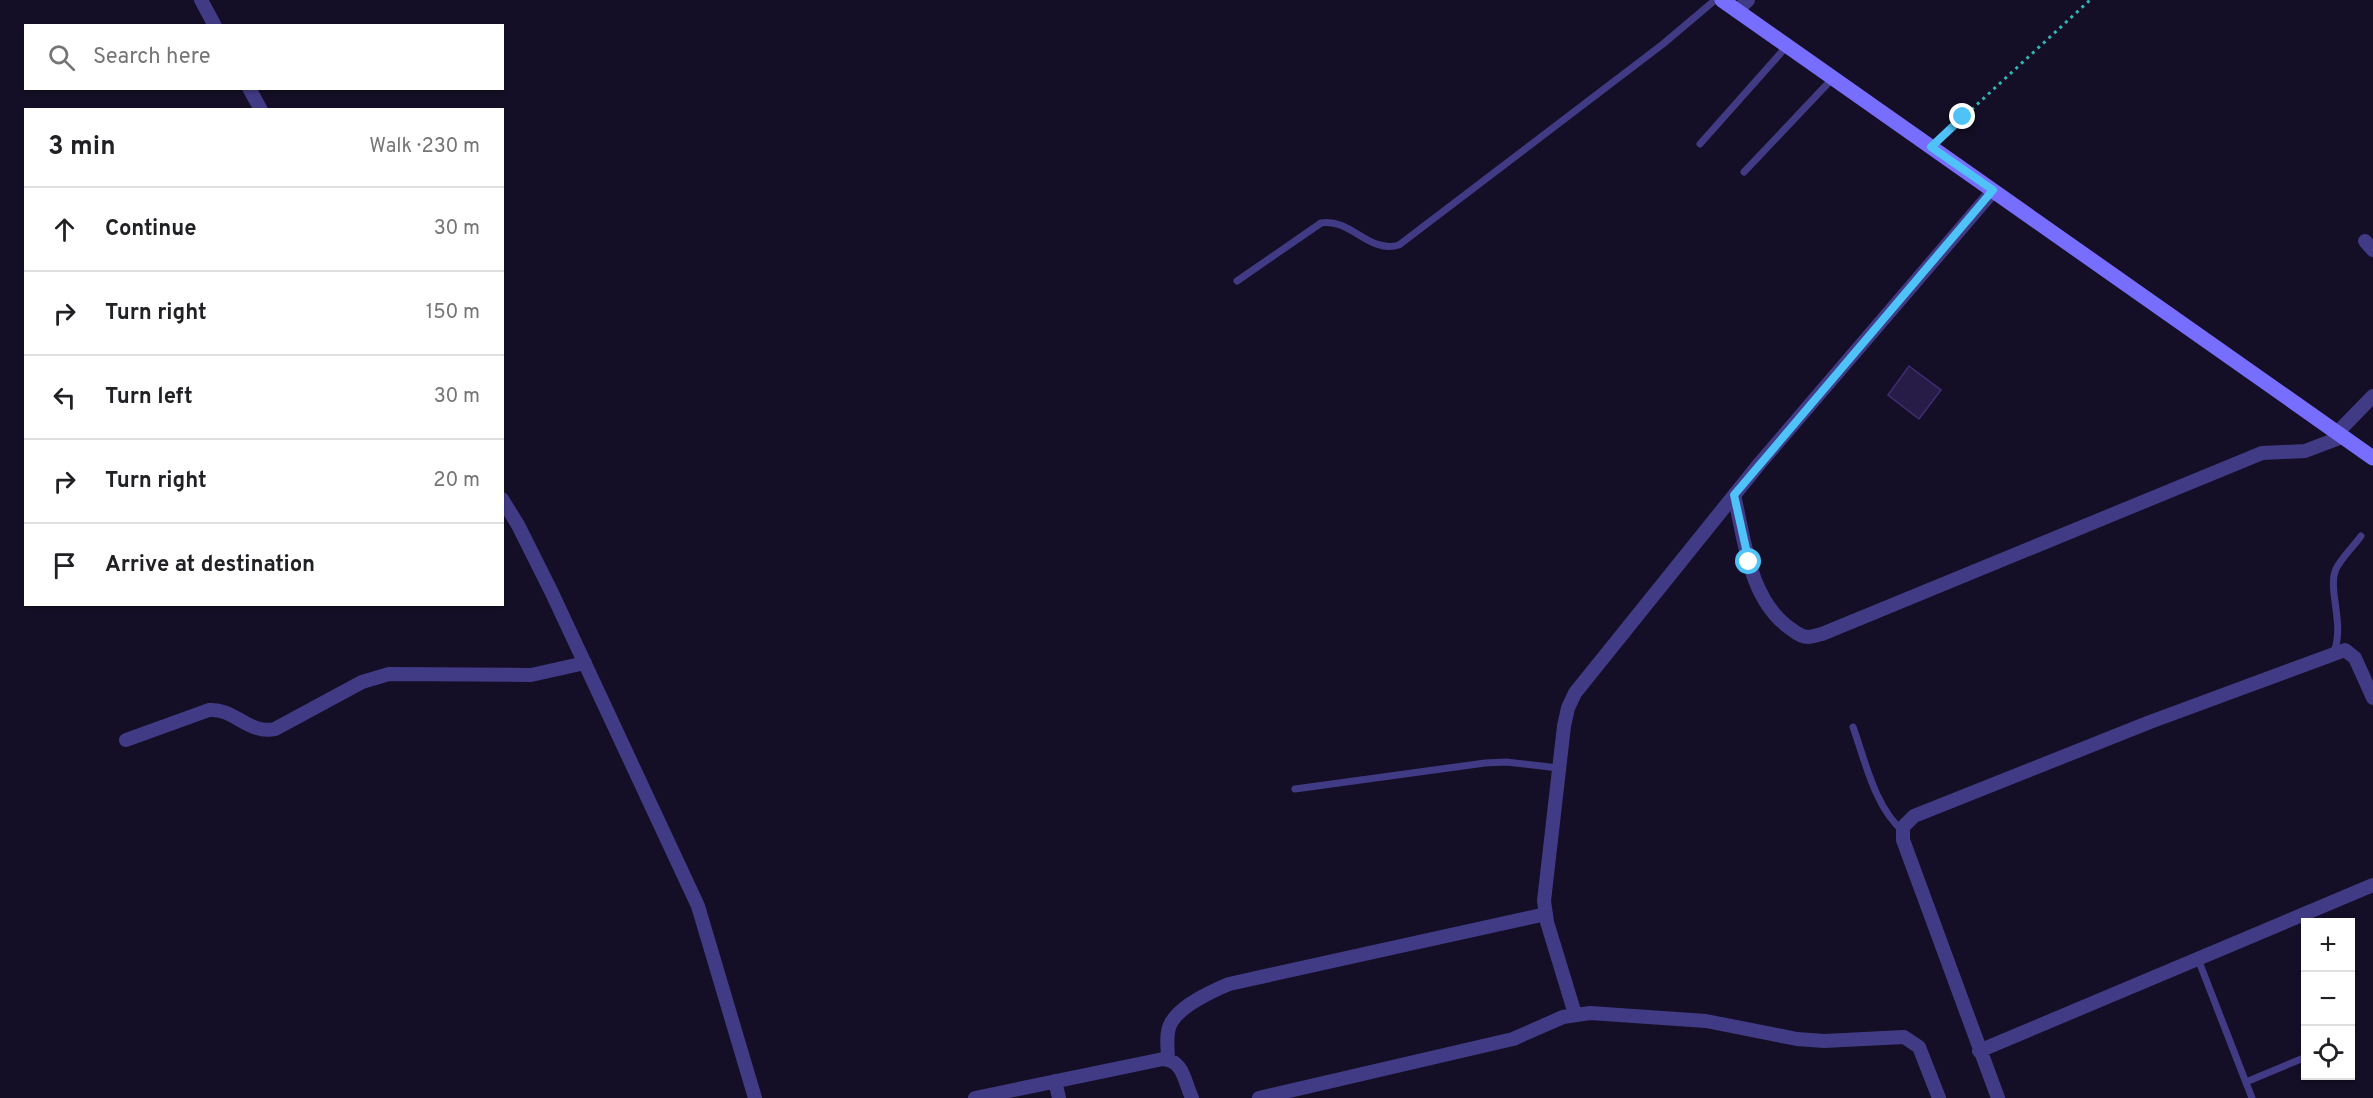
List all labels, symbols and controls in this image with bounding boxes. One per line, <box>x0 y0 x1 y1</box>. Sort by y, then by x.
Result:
search box <box>24 24 504 90</box>
icon: search <box>45 41 78 74</box>
text: Search here <box>93 44 211 71</box>
route end <box>1949 103 1975 129</box>
text: 3 min <box>48 131 116 164</box>
text: Walk · 230 m <box>369 134 480 160</box>
icon: ahead <box>48 213 81 246</box>
text: Continue <box>105 216 196 243</box>
text: 30 m <box>434 216 480 242</box>
icon: right <box>48 297 81 330</box>
text: Turn right <box>105 300 207 327</box>
text: 150 m <box>426 300 480 326</box>
icon: left <box>48 381 81 414</box>
text: Turn left <box>105 384 193 411</box>
text: 30 m <box>434 384 480 410</box>
icon: right <box>48 465 81 498</box>
text: Turn right <box>105 468 207 495</box>
text: 20 m <box>433 468 480 494</box>
route start <box>1735 548 1761 574</box>
icon: arrive <box>48 549 81 582</box>
text: Arrive at destination <box>105 552 315 579</box>
map controls <box>2301 918 2355 1080</box>
button: + <box>2301 918 2355 972</box>
button: − <box>2301 972 2355 1026</box>
button: locate <box>2301 1026 2355 1080</box>

